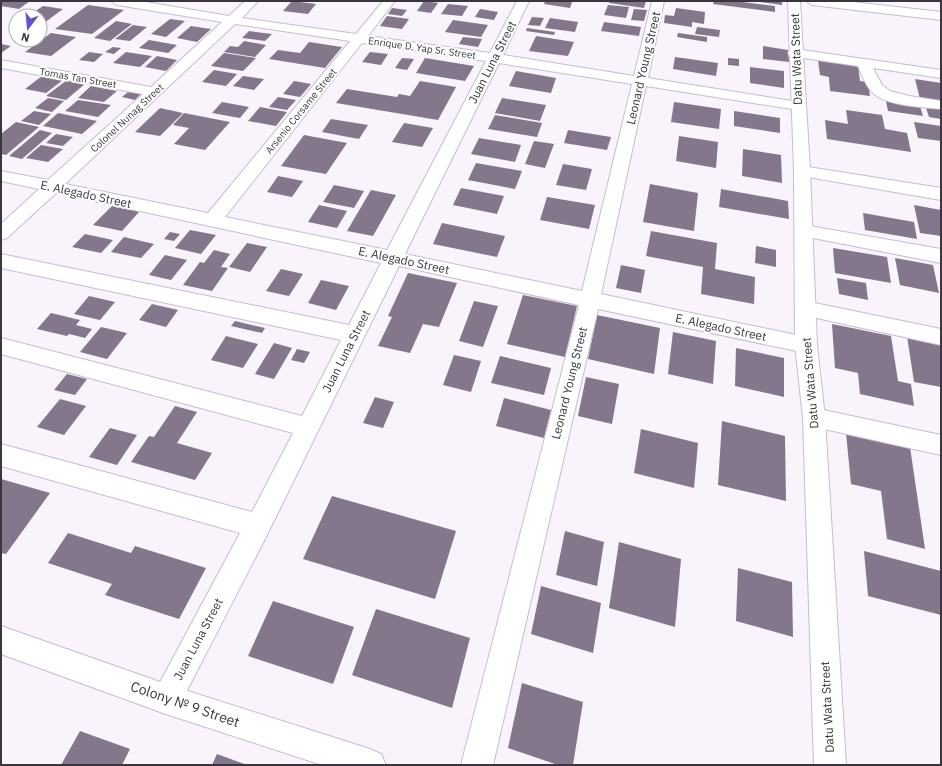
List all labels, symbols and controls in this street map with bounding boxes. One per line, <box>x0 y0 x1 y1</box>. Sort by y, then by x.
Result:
north arrow <box>8 8 48 48</box>
street label: Leonard Young Street <box>623 10 663 126</box>
street label: Datu Wata Street <box>787 13 805 105</box>
street label: Juan Luna Street <box>465 18 519 106</box>
text: N <box>19 30 31 45</box>
street label: Enrique D. Yap Sr. Street <box>367 34 477 62</box>
street label: Tomas Tan Street <box>39 65 118 91</box>
street label: Arsenio Corsame Street <box>263 65 340 156</box>
street label: Colonel Nunag Street <box>88 80 167 155</box>
street label: E. Alegado Street <box>39 177 133 211</box>
street label: E. Alegado Street <box>357 243 451 277</box>
street label: Juan Luna Street <box>319 307 373 395</box>
street label: E. Alegado Street <box>674 310 768 344</box>
street label: Leonard Young Street <box>548 325 590 441</box>
street label: Datu Wata Street <box>799 337 821 429</box>
street label: Juan Luna Street <box>170 595 226 683</box>
street label: Datu Wata Street <box>817 661 837 753</box>
street label: Colony № 9 Street <box>128 677 242 731</box>

